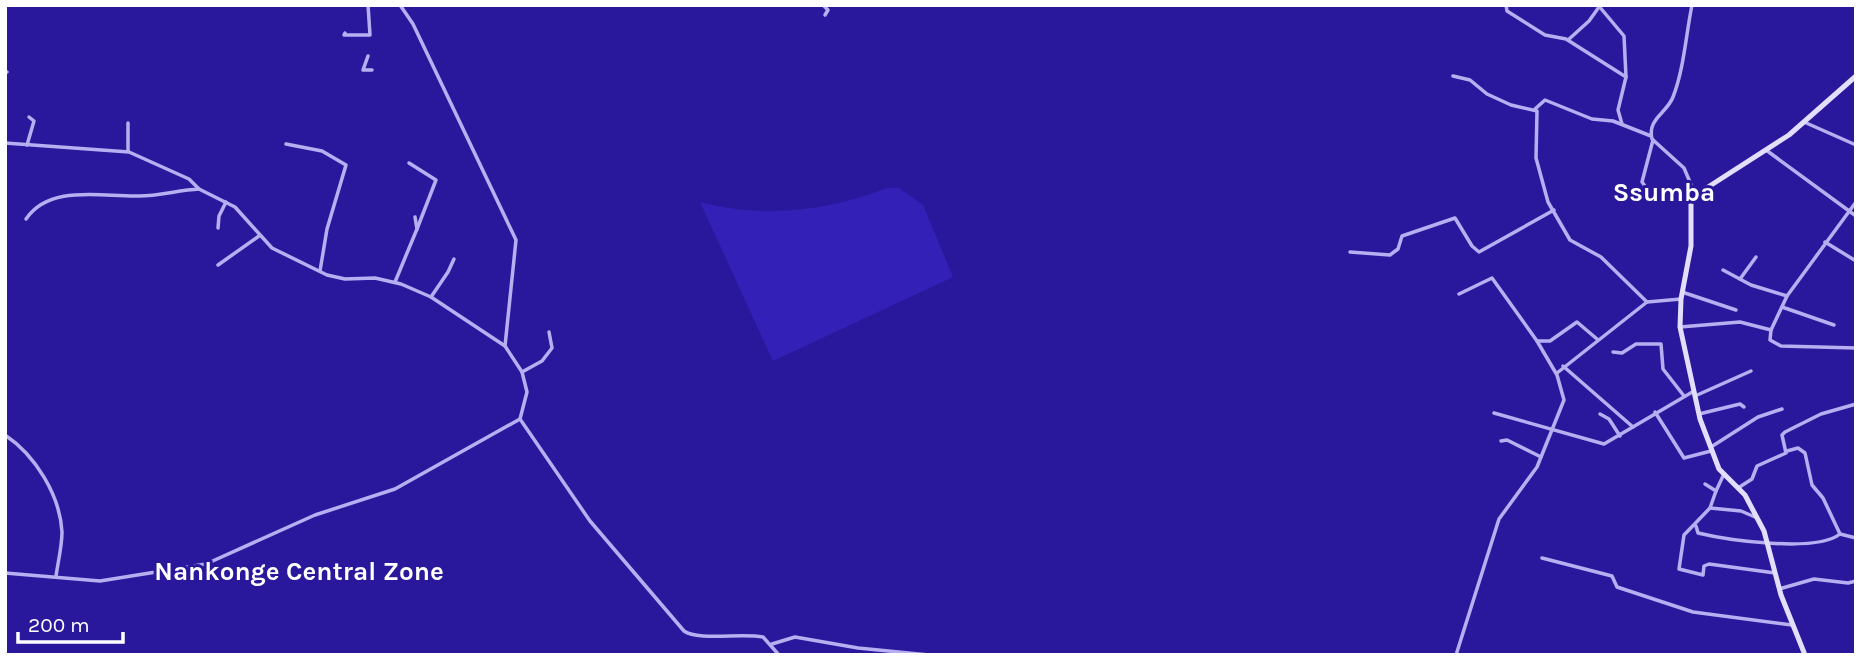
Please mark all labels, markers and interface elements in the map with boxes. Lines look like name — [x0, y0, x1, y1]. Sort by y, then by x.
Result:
district label: Ssumba — [1613, 177, 1715, 208]
district label: Nankonge Central Zone — [154, 556, 444, 587]
scale bar — [18, 600, 122, 644]
text: 200 m — [28, 613, 90, 637]

